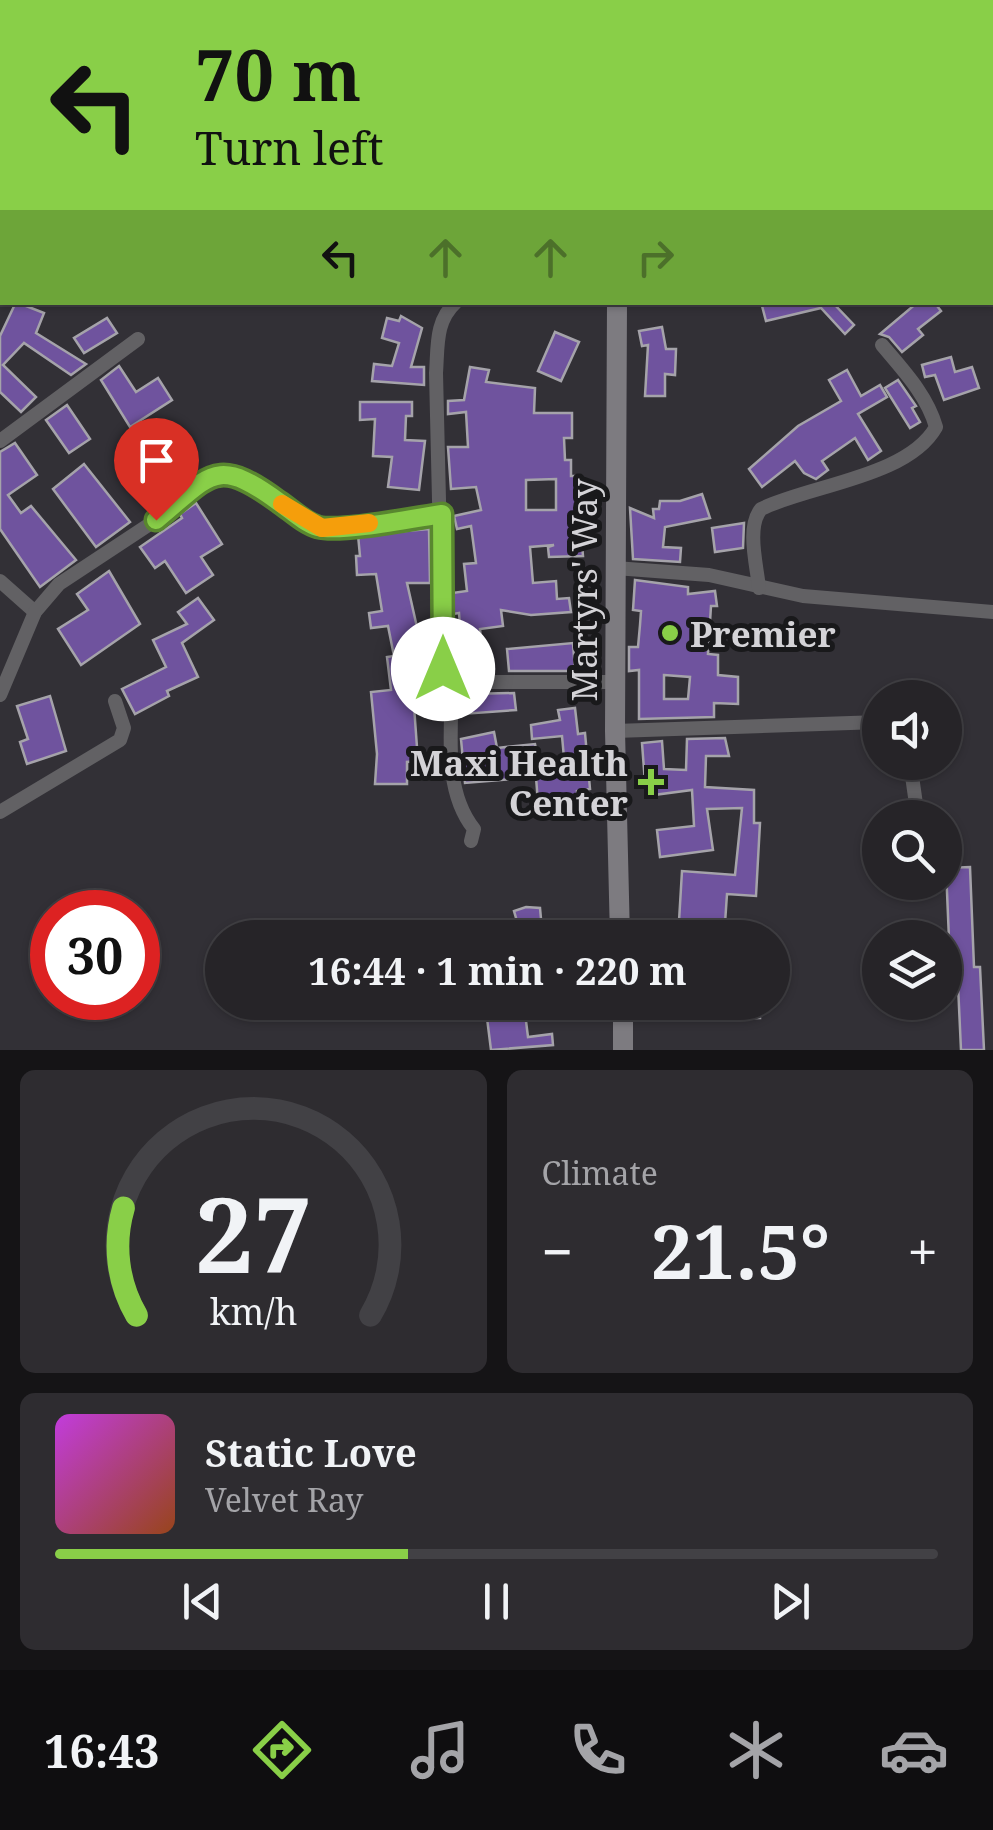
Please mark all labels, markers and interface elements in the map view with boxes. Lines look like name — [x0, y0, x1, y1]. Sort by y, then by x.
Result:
text: 70 m — [195, 26, 361, 122]
icon: left — [30, 40, 160, 170]
text: Turn left — [195, 117, 384, 178]
icon: left — [313, 230, 368, 285]
icon: ahead — [418, 230, 473, 285]
icon: ahead — [523, 230, 578, 285]
icon: right — [628, 230, 683, 285]
pin — [114, 418, 199, 521]
icon: arrive — [129, 433, 184, 488]
street label: Martyrs' Way — [560, 478, 607, 702]
place label: Premier — [690, 610, 836, 657]
position arrow — [391, 617, 495, 721]
marker: Premier — [659, 622, 681, 644]
map controls — [862, 680, 962, 1020]
button: sound — [862, 680, 962, 780]
place label: Maxi Health Center — [410, 739, 628, 826]
marker: Maxi Health Center — [638, 769, 664, 795]
button: search — [862, 800, 962, 900]
speed limit sign: 30 — [30, 890, 160, 1020]
button: layers — [862, 920, 962, 1020]
text: 16:44 · 1 min · 220 m — [308, 944, 687, 996]
text: Climate — [542, 1151, 658, 1194]
text: 27 — [194, 1162, 312, 1303]
text: 21.5° — [651, 1199, 830, 1301]
text: − — [542, 1213, 573, 1288]
text: + — [907, 1213, 938, 1288]
text: km/h — [209, 1287, 297, 1335]
text: Static Love — [205, 1426, 417, 1478]
text: Velvet Ray — [205, 1478, 363, 1521]
icon: previous — [175, 1574, 230, 1629]
icon: pause — [469, 1574, 524, 1629]
icon: next — [763, 1574, 818, 1629]
icon: directions — [247, 1715, 317, 1785]
icon: music — [405, 1715, 475, 1785]
icon: phone — [563, 1715, 633, 1785]
icon: climate — [721, 1715, 791, 1785]
icon: car — [879, 1715, 949, 1785]
text: 16:43 — [44, 1720, 159, 1781]

